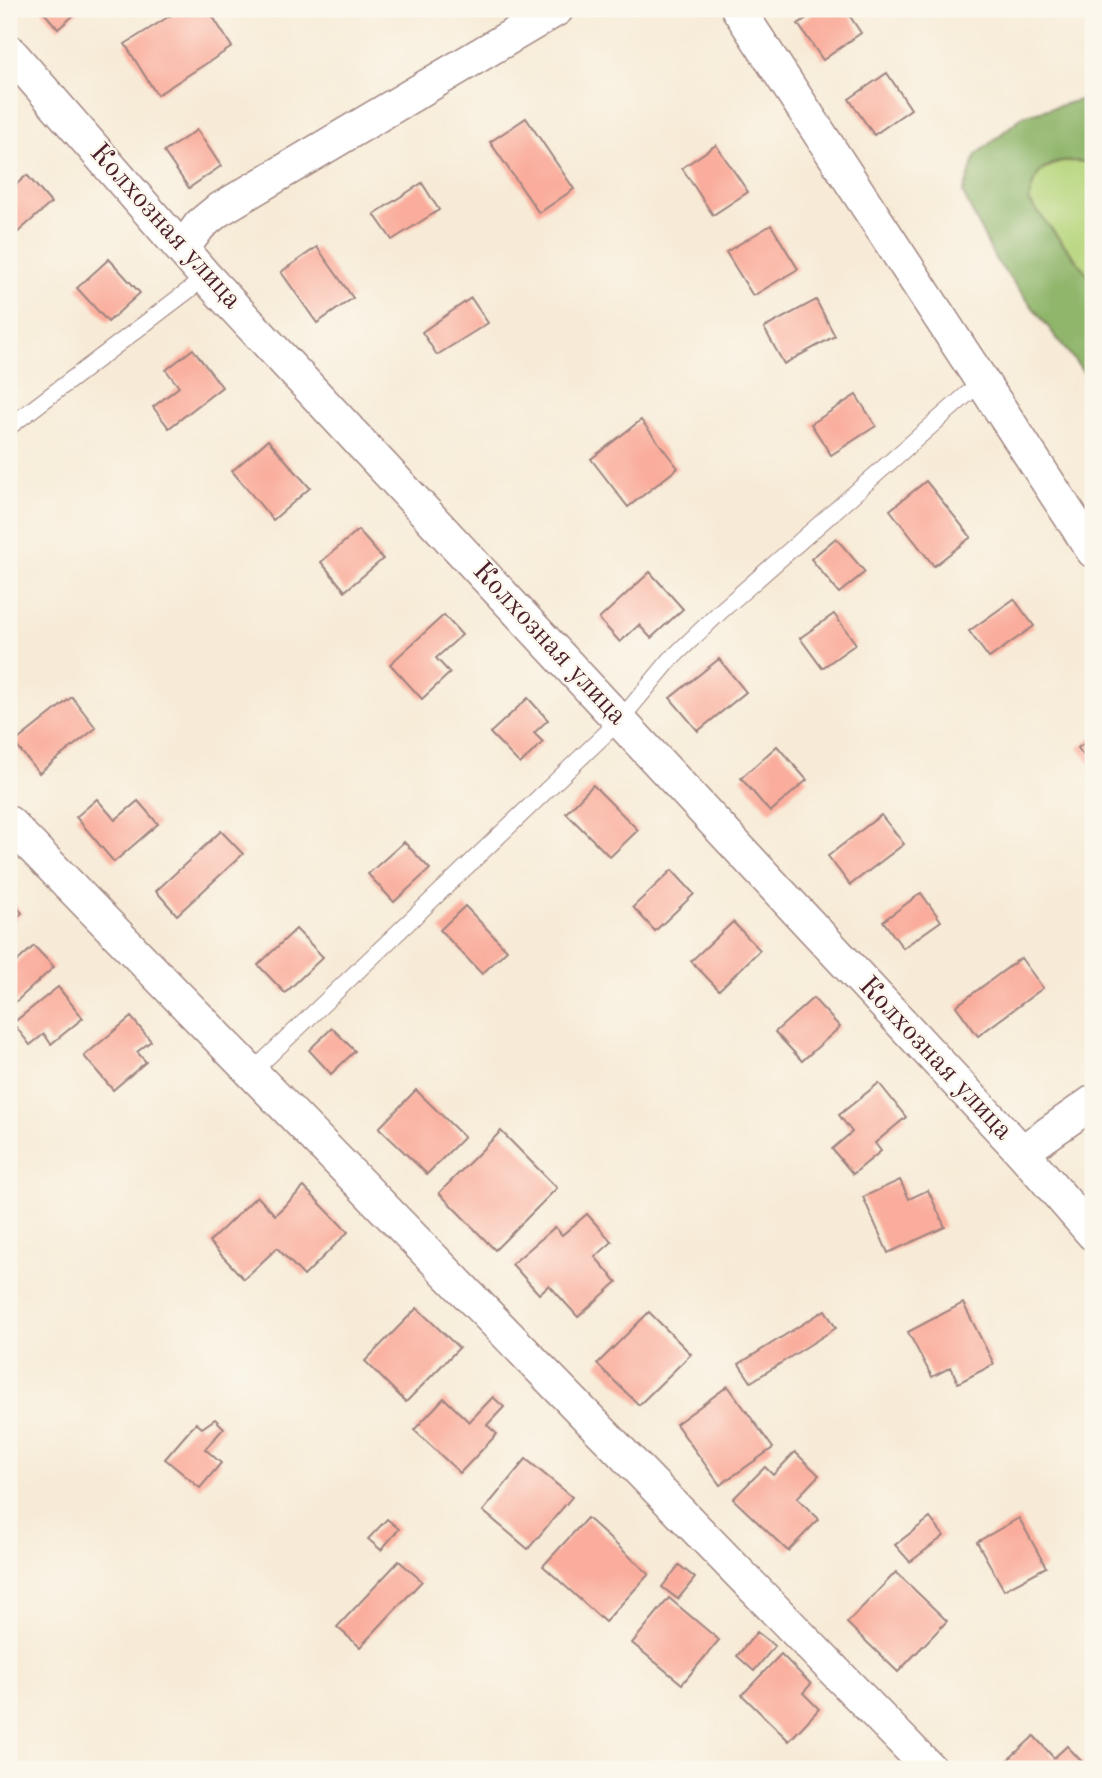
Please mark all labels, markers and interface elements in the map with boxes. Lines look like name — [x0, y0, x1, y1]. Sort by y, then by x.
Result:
street label: Колхозная улица — [84, 139, 246, 315]
street label: Колхозная улица — [467, 557, 631, 731]
street label: Колхозная улица — [853, 972, 1017, 1146]

